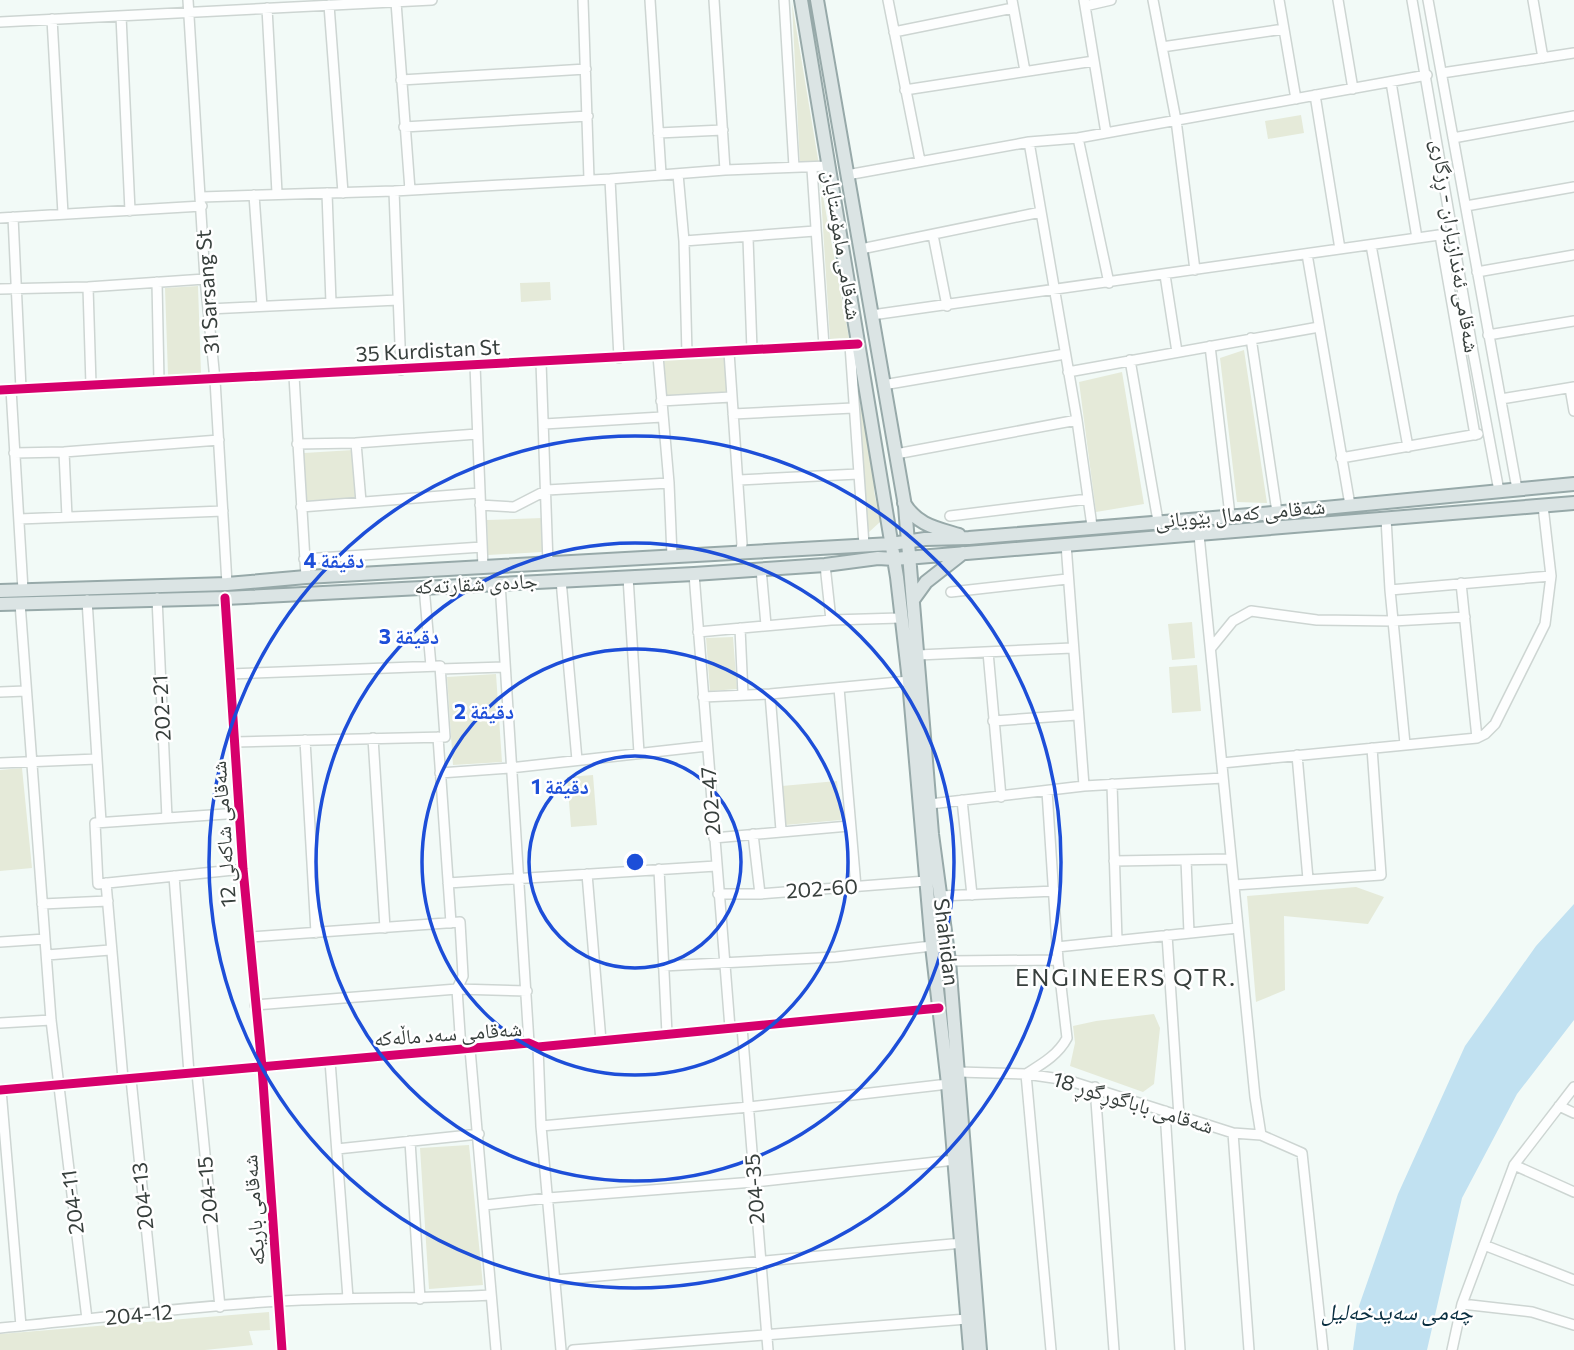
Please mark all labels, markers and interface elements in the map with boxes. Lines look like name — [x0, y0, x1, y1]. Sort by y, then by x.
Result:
street label: شەقامی ئەندازیاران - ڕزگاری — [1422, 137, 1486, 355]
street label: شەقامی مامۆستایان — [817, 168, 868, 322]
street label: 31 Sarsang St — [190, 229, 223, 355]
street label: 35 Kurdistan St — [355, 333, 501, 366]
street label: شەقامی کەمال بێویانی — [1154, 493, 1326, 534]
text: 4 دقيقة — [303, 547, 365, 573]
street label: جادەی شقارتەکە — [414, 567, 538, 599]
text: 3 دقيقة — [379, 623, 439, 649]
street label: 202-21 — [146, 674, 175, 742]
text: 2 دقيقة — [454, 698, 514, 724]
street label: شەقامی شاکەلی 12 — [205, 760, 242, 908]
street label: 202-47 — [695, 766, 724, 836]
text: 1 دقيقة — [531, 773, 589, 799]
centre of rings — [623, 850, 647, 874]
street label: 202-60 — [785, 873, 859, 902]
street label: Shahidan — [930, 897, 965, 987]
district label: ENGINEERS QTR. — [1015, 962, 1237, 991]
street label: شەقامی سەد ماڵەکە — [373, 1015, 523, 1052]
street label: شەقامی باباگوڕگوڕ 18 — [1048, 1065, 1217, 1143]
street label: 204-35 — [739, 1153, 768, 1225]
street label: شەقامی باریکە — [236, 1154, 271, 1266]
street label: 204-15 — [191, 1155, 222, 1225]
street label: 204-13 — [126, 1161, 157, 1231]
street label: 204-11 — [55, 1169, 88, 1236]
water label: چەمی سەیدخەلیل — [1321, 1297, 1473, 1327]
street label: 204-12 — [104, 1298, 174, 1329]

